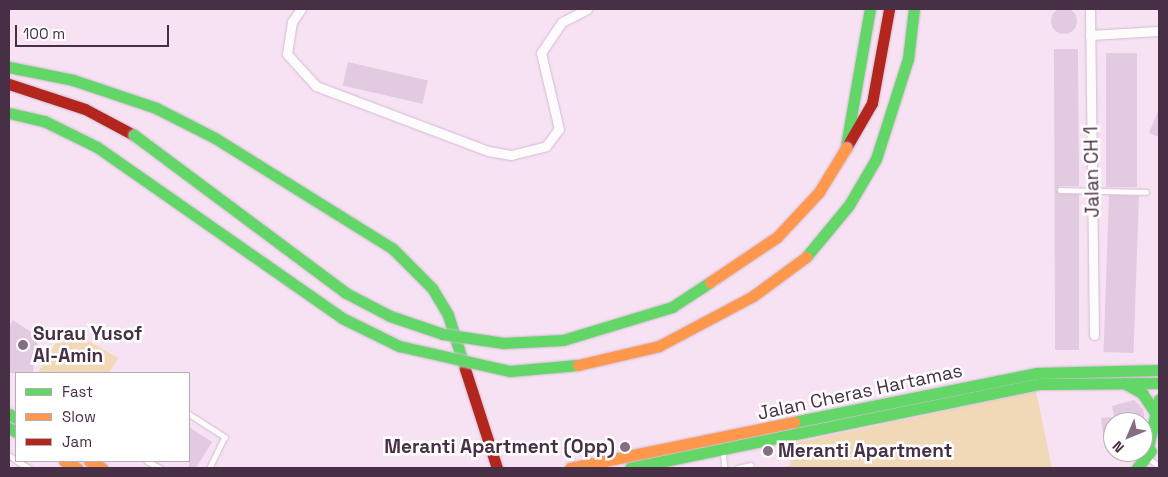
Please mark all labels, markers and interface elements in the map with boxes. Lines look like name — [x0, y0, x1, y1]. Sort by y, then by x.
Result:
scale bar — [18, 15, 171, 47]
text: 100 m — [23, 24, 65, 43]
street label: Jalan CH 1 — [1080, 126, 1104, 218]
place label: Surau Yusof Al-Amin — [33, 323, 142, 367]
marker: Surau Yusof Al-Amin — [17, 339, 29, 351]
street label: Jalan Cheras Hartamas — [755, 359, 965, 425]
legend — [15, 372, 190, 462]
text: Fast — [62, 382, 93, 401]
text: Slow — [62, 407, 96, 426]
north arrow — [1103, 412, 1153, 462]
text: Jam — [62, 432, 92, 451]
place label: Meranti Apartment (Opp) — [384, 436, 615, 458]
text: N — [1108, 437, 1128, 457]
place label: Meranti Apartment — [778, 440, 953, 462]
marker: Meranti Apartment (Opp) — [619, 441, 631, 453]
marker: Meranti Apartment — [762, 445, 774, 457]

